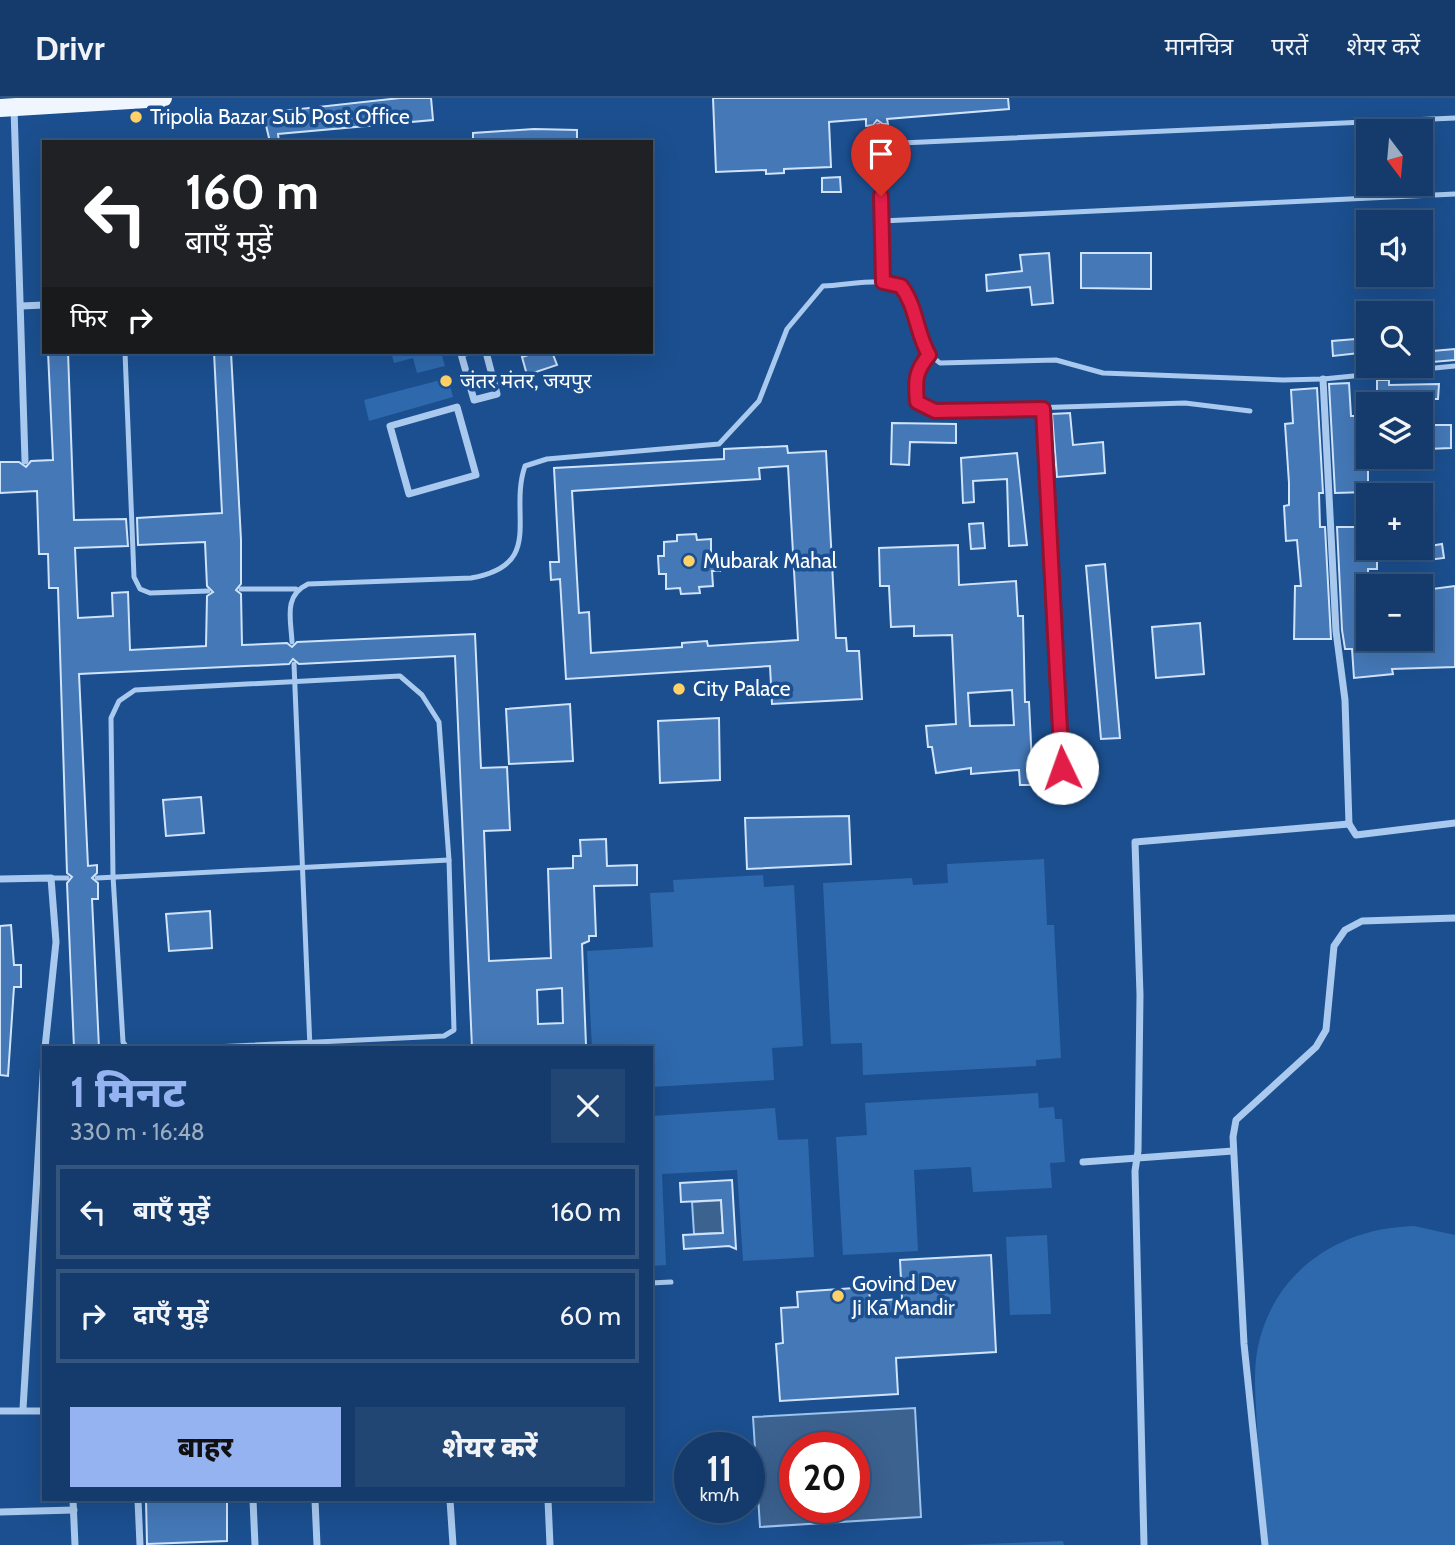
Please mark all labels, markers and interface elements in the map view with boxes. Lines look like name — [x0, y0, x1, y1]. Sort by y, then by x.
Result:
text: Drivr — [35, 28, 105, 68]
text: मानचित्र — [1165, 32, 1233, 61]
text: परतें — [1271, 32, 1308, 61]
text: शेयर करें — [1346, 32, 1420, 61]
place label: Tripolia Bazar Sub Post Office — [150, 104, 410, 129]
marker: Tripolia Bazar Sub Post Office — [128, 109, 144, 125]
north arrow — [1356, 119, 1433, 196]
map controls — [1356, 119, 1433, 651]
pin — [851, 124, 911, 196]
icon: arrive — [862, 135, 900, 173]
text: 160 m — [185, 162, 319, 221]
icon: left — [70, 168, 161, 259]
button: sound — [1356, 210, 1433, 287]
text: बाएँ मुड़ें — [185, 222, 273, 261]
icon: right — [121, 301, 159, 339]
button: search — [1356, 301, 1433, 378]
text: फिर — [70, 302, 107, 334]
place label: जंतर मंतर, जयपुर — [460, 368, 592, 394]
marker: जंतर मंतर, जयपुर — [438, 373, 454, 389]
button: layers — [1356, 392, 1433, 469]
button: + — [1356, 483, 1433, 560]
place label: Mubarak Mahal — [703, 548, 837, 573]
marker: Mubarak Mahal — [681, 553, 697, 569]
button: − — [1356, 574, 1433, 651]
place label: City Palace — [693, 676, 791, 701]
marker: City Palace — [671, 681, 687, 697]
position arrow — [1025, 731, 1099, 805]
text: 1 मिनट — [70, 1066, 185, 1118]
button: close — [551, 1069, 625, 1143]
text: 330 m · 16:48 — [70, 1118, 205, 1146]
icon: left — [74, 1193, 112, 1231]
text: बाएँ मुड़ें — [133, 1194, 210, 1226]
text: 160 m — [551, 1196, 621, 1228]
place label: Govind Dev Ji Ka Mandir — [851, 1271, 957, 1320]
marker: Govind Dev Ji Ka Mandir — [830, 1288, 846, 1304]
icon: right — [74, 1297, 112, 1335]
text: दाएँ मुड़ें — [133, 1298, 209, 1330]
text: 60 m — [559, 1300, 621, 1332]
button: बाहर — [70, 1407, 341, 1487]
button: शेयर करें — [355, 1407, 625, 1487]
speed limit sign: 20 — [779, 1432, 870, 1523]
text: 11 — [707, 1447, 732, 1490]
text: km/h — [700, 1484, 739, 1506]

